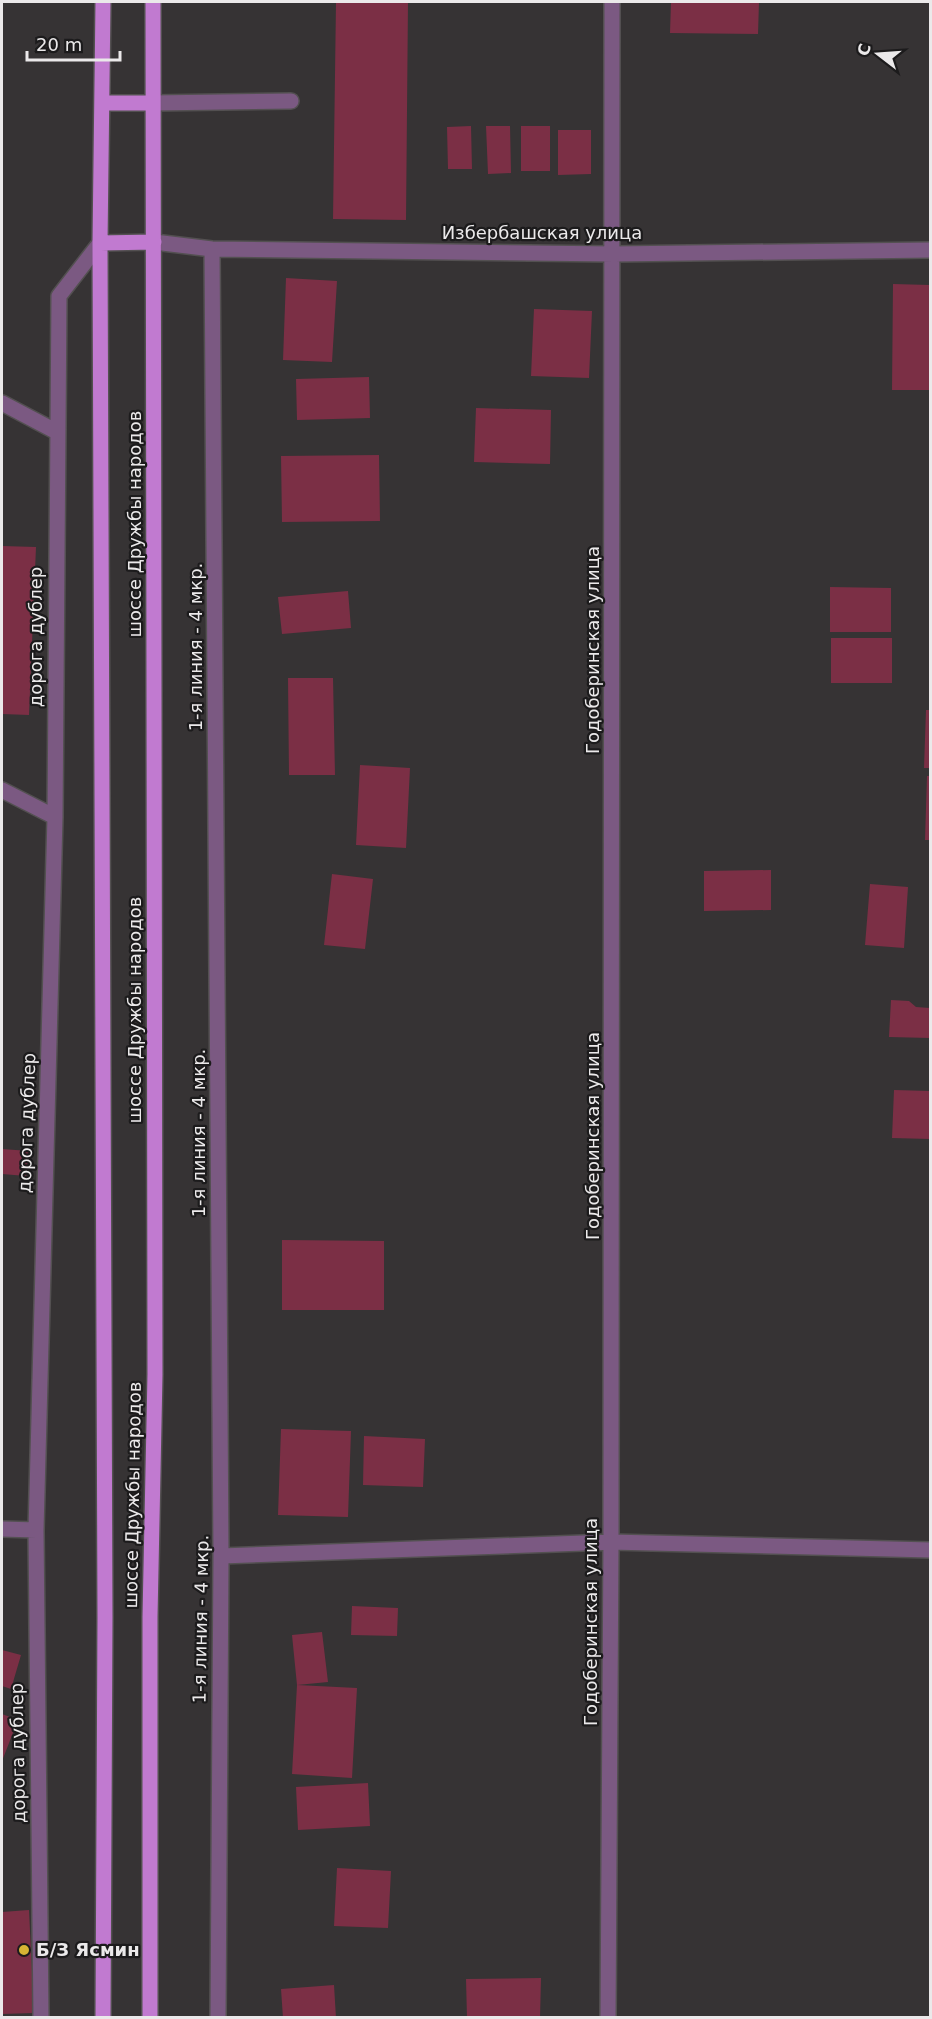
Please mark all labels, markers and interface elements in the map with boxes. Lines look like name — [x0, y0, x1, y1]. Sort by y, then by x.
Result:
scale bar — [27, 24, 120, 62]
north arrow — [848, 24, 908, 84]
text: 20 m — [36, 34, 82, 55]
text: С — [853, 41, 875, 58]
street label: Избербашская улица — [442, 222, 642, 243]
street label: шоссе Дружбы народов — [124, 411, 145, 637]
street label: Годоберинская улица — [582, 546, 603, 754]
street label: 1-я линия - 4 мкр. — [185, 563, 206, 731]
street label: дорога дублер — [25, 567, 46, 707]
street label: шоссе Дружбы народов — [124, 897, 145, 1123]
street label: Годоберинская улица — [582, 1032, 603, 1240]
street label: 1-я линия - 4 мкр. — [188, 1049, 209, 1217]
street label: дорога дублер — [14, 1053, 39, 1193]
street label: шоссе Дружбы народов — [120, 1381, 145, 1609]
street label: Годоберинская улица — [580, 1518, 601, 1726]
street label: 1-я линия - 4 мкр. — [189, 1534, 212, 1704]
street label: дорога дублер — [6, 1683, 29, 1823]
place label: Б/З Ясмин — [36, 1939, 140, 1960]
marker: Б/З Ясмин — [17, 1943, 31, 1957]

